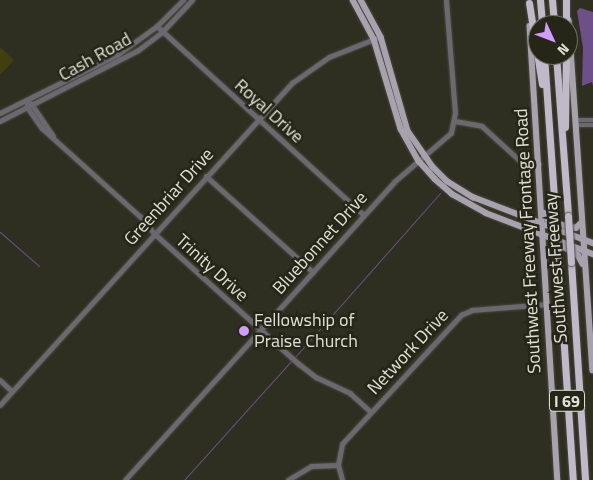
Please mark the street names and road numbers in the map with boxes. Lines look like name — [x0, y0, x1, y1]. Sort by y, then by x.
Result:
street label: Cash Road — [55, 28, 135, 86]
street label: Royal Drive — [230, 74, 308, 148]
street label: Southwest Freeway Frontage Road — [510, 108, 546, 374]
street label: Greenbriar Drive — [120, 144, 218, 250]
street label: Bluebonnet Drive — [268, 187, 372, 299]
street label: Southwest Freeway — [540, 192, 572, 344]
street label: Trinity Drive — [171, 230, 253, 306]
street label: Network Drive — [363, 305, 453, 399]
road number: I 69 — [548, 388, 586, 414]

